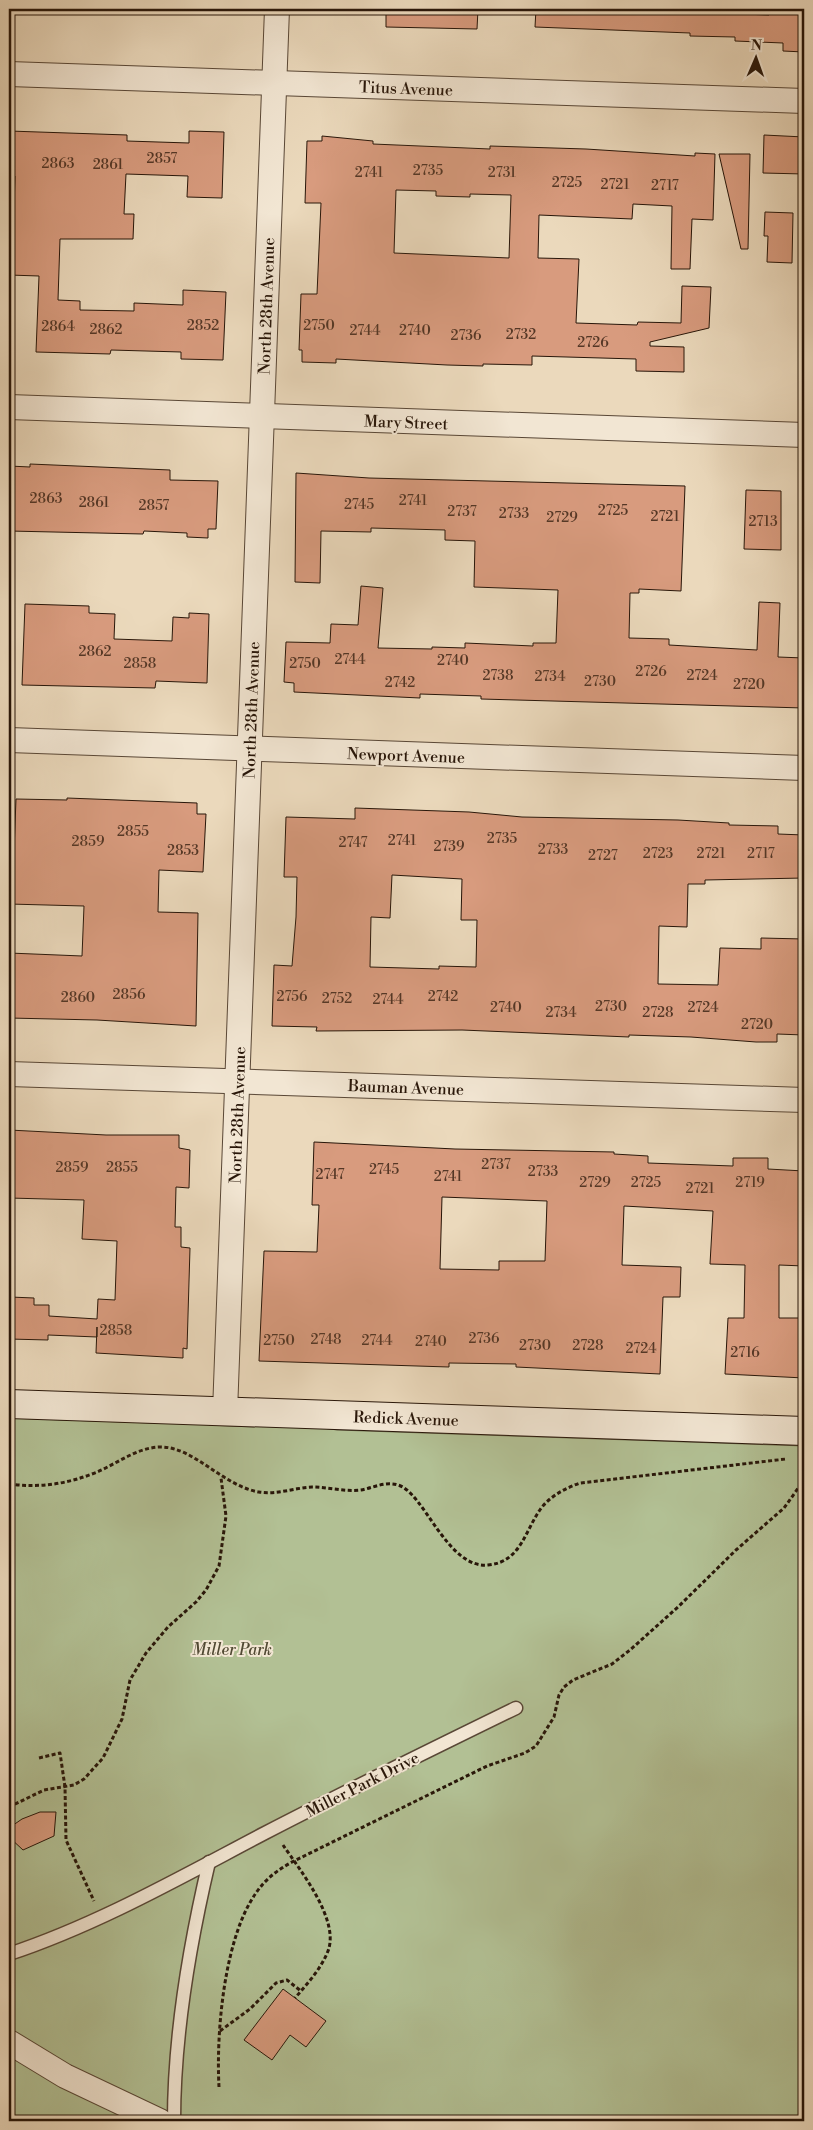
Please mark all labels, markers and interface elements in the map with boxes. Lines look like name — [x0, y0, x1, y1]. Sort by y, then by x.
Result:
north arrow — [730, 32, 780, 82]
text: N — [751, 37, 762, 55]
street label: Titus Avenue — [359, 77, 453, 101]
house number: 2857 — [147, 150, 177, 168]
house number: 2863 — [42, 155, 75, 173]
house number: 2861 — [93, 156, 123, 174]
house number: 2735 — [413, 162, 443, 180]
house number: 2741 — [355, 164, 383, 182]
house number: 2731 — [488, 164, 516, 182]
house number: 2725 — [552, 174, 583, 192]
house number: 2721 — [601, 176, 630, 194]
house number: 2717 — [651, 177, 679, 195]
street label: North 28th Avenue — [255, 237, 279, 375]
house number: 2852 — [187, 317, 219, 335]
house number: 2750 — [303, 317, 335, 335]
house number: 2864 — [41, 318, 75, 336]
house number: 2862 — [89, 321, 123, 339]
house number: 2744 — [349, 322, 381, 340]
house number: 2740 — [399, 322, 431, 340]
house number: 2732 — [506, 326, 536, 344]
house number: 2736 — [450, 327, 482, 345]
house number: 2726 — [577, 334, 609, 352]
street label: Mary Street — [364, 412, 449, 434]
house number: 2863 — [30, 490, 63, 508]
house number: 2741 — [399, 492, 427, 510]
house number: 2861 — [79, 494, 109, 512]
house number: 2745 — [344, 496, 374, 514]
house number: 2857 — [139, 497, 169, 515]
house number: 2725 — [598, 502, 629, 520]
house number: 2737 — [447, 503, 477, 521]
house number: 2733 — [499, 505, 529, 523]
house number: 2721 — [651, 508, 680, 526]
house number: 2729 — [546, 509, 578, 527]
house number: 2713 — [748, 513, 778, 531]
street label: North 28th Avenue — [240, 641, 264, 779]
house number: 2862 — [78, 643, 112, 661]
house number: 2744 — [334, 651, 366, 669]
house number: 2740 — [437, 652, 469, 670]
house number: 2858 — [124, 655, 156, 673]
house number: 2750 — [289, 655, 321, 673]
house number: 2726 — [635, 663, 667, 681]
house number: 2738 — [482, 667, 514, 685]
house number: 2724 — [686, 667, 718, 685]
house number: 2734 — [534, 668, 566, 686]
house number: 2730 — [584, 673, 616, 691]
house number: 2742 — [385, 674, 415, 692]
house number: 2720 — [733, 676, 765, 694]
street label: Newport Avenue — [347, 744, 465, 768]
house number: 2855 — [117, 823, 149, 841]
house number: 2735 — [487, 830, 517, 848]
house number: 2741 — [388, 832, 416, 850]
house number: 2859 — [72, 833, 104, 851]
house number: 2747 — [338, 834, 368, 852]
house number: 2739 — [433, 838, 465, 856]
house number: 2733 — [538, 841, 568, 859]
house number: 2853 — [167, 842, 199, 860]
house number: 2723 — [643, 845, 674, 863]
house number: 2721 — [697, 845, 726, 863]
house number: 2717 — [747, 845, 775, 863]
house number: 2727 — [588, 847, 618, 865]
house number: 2856 — [113, 986, 146, 1004]
house number: 2756 — [277, 988, 308, 1006]
house number: 2742 — [428, 988, 458, 1006]
house number: 2860 — [61, 989, 95, 1007]
house number: 2752 — [322, 990, 352, 1008]
house number: 2744 — [372, 991, 404, 1009]
house number: 2730 — [595, 998, 627, 1016]
house number: 2740 — [490, 999, 522, 1017]
house number: 2724 — [687, 999, 719, 1017]
house number: 2734 — [545, 1004, 577, 1022]
house number: 2728 — [642, 1004, 674, 1022]
house number: 2720 — [741, 1016, 773, 1034]
street label: North 28th Avenue — [226, 1046, 250, 1184]
street label: Bauman Avenue — [347, 1076, 464, 1100]
house number: 2737 — [481, 1156, 511, 1174]
house number: 2859 — [56, 1159, 88, 1177]
house number: 2855 — [106, 1159, 138, 1177]
house number: 2745 — [369, 1161, 399, 1179]
house number: 2733 — [528, 1163, 558, 1181]
house number: 2747 — [315, 1166, 345, 1184]
house number: 2741 — [434, 1168, 462, 1186]
house number: 2729 — [579, 1174, 611, 1192]
house number: 2725 — [631, 1174, 662, 1192]
house number: 2719 — [735, 1174, 765, 1192]
house number: 2721 — [686, 1180, 715, 1198]
house number: 2858 — [100, 1322, 132, 1340]
house number: 2736 — [468, 1330, 500, 1348]
house number: 2748 — [310, 1331, 342, 1349]
house number: 2750 — [263, 1332, 295, 1350]
house number: 2744 — [361, 1332, 393, 1350]
house number: 2740 — [415, 1333, 447, 1351]
house number: 2730 — [519, 1337, 551, 1355]
house number: 2728 — [572, 1337, 604, 1355]
house number: 2724 — [625, 1340, 657, 1358]
house number: 2716 — [730, 1344, 760, 1362]
street label: Redick Avenue — [353, 1407, 459, 1431]
park label: Miller Park — [192, 1640, 272, 1660]
street label: Miller Park Drive — [302, 1748, 422, 1822]

